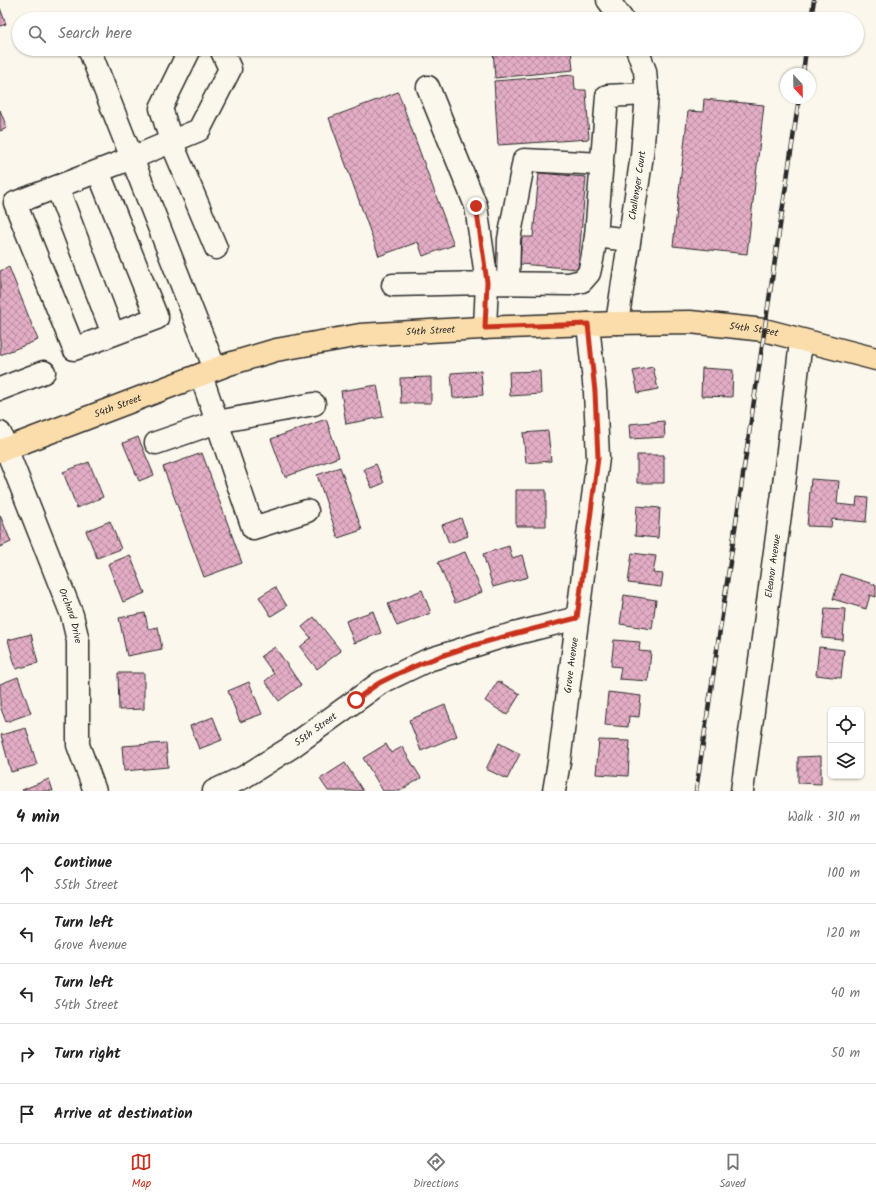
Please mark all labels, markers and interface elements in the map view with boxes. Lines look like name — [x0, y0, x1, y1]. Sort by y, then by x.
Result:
search box — [12, 12, 864, 56]
text: Search here — [58, 22, 132, 46]
icon: search — [26, 23, 48, 45]
north arrow — [780, 68, 816, 104]
street label: Challenger Court — [624, 150, 650, 221]
route end — [467, 197, 485, 215]
street label: 54th Street — [729, 318, 780, 341]
street label: 54th Street — [405, 321, 456, 340]
street label: 54th Street — [92, 390, 144, 423]
street label: Eleanor Avenue — [761, 533, 785, 599]
street label: Orchard Drive — [54, 586, 86, 645]
street label: Grove Avenue — [560, 636, 583, 694]
route start — [347, 691, 365, 709]
map controls — [828, 707, 864, 779]
button: locate — [828, 707, 864, 743]
street label: 55th Street — [291, 709, 340, 750]
button: layers — [828, 743, 864, 779]
text: 4 min — [16, 804, 60, 831]
text: Walk · 310 m — [787, 807, 860, 828]
text: Continue — [54, 851, 112, 875]
icon: ahead — [16, 863, 38, 885]
text: 100 m — [827, 863, 860, 884]
text: 55th Street — [54, 875, 118, 896]
text: Turn left — [54, 911, 114, 935]
icon: left — [16, 923, 38, 945]
text: 120 m — [826, 923, 860, 944]
text: Grove Avenue — [54, 935, 127, 956]
text: Turn left — [54, 971, 114, 995]
icon: left — [16, 983, 38, 1005]
text: 40 m — [831, 983, 860, 1004]
text: 54th Street — [54, 995, 118, 1016]
text: Turn right — [54, 1042, 121, 1066]
icon: right — [16, 1043, 38, 1065]
text: 50 m — [831, 1043, 860, 1064]
text: Arrive at destination — [54, 1102, 193, 1126]
icon: arrive — [16, 1103, 38, 1125]
tab: Map — [130, 1151, 152, 1193]
tab: Directions — [413, 1151, 459, 1193]
tab: Saved — [720, 1151, 746, 1193]

